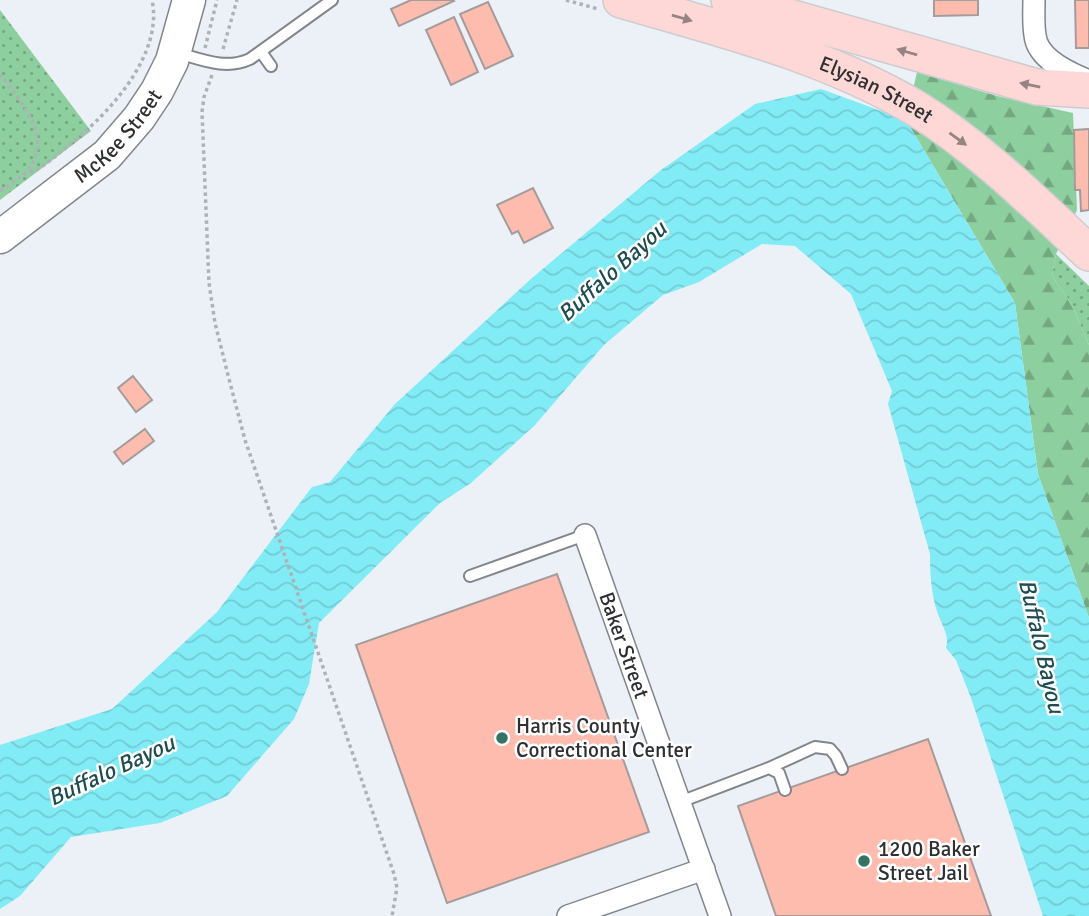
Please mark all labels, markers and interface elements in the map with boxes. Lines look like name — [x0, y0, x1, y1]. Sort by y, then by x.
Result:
one-way arrow — [672, 13, 693, 23]
one-way arrow — [896, 46, 917, 56]
street label: Elysian Street — [816, 50, 938, 129]
one-way arrow — [1019, 79, 1041, 90]
street label: McKee Street — [69, 84, 168, 189]
one-way arrow — [949, 132, 967, 146]
water label: Buffalo Bayou — [552, 214, 674, 328]
water label: Buffalo Bayou — [1012, 576, 1071, 717]
street label: Baker Street — [593, 589, 655, 702]
place label: Harris County Correctional Center — [516, 713, 692, 763]
water label: Buffalo Bayou — [43, 728, 181, 812]
marker: Harris County Correctional Center — [494, 730, 510, 746]
place label: 1200 Baker Street Jail — [878, 836, 980, 886]
marker: 1200 Baker Street Jail — [856, 853, 872, 869]

